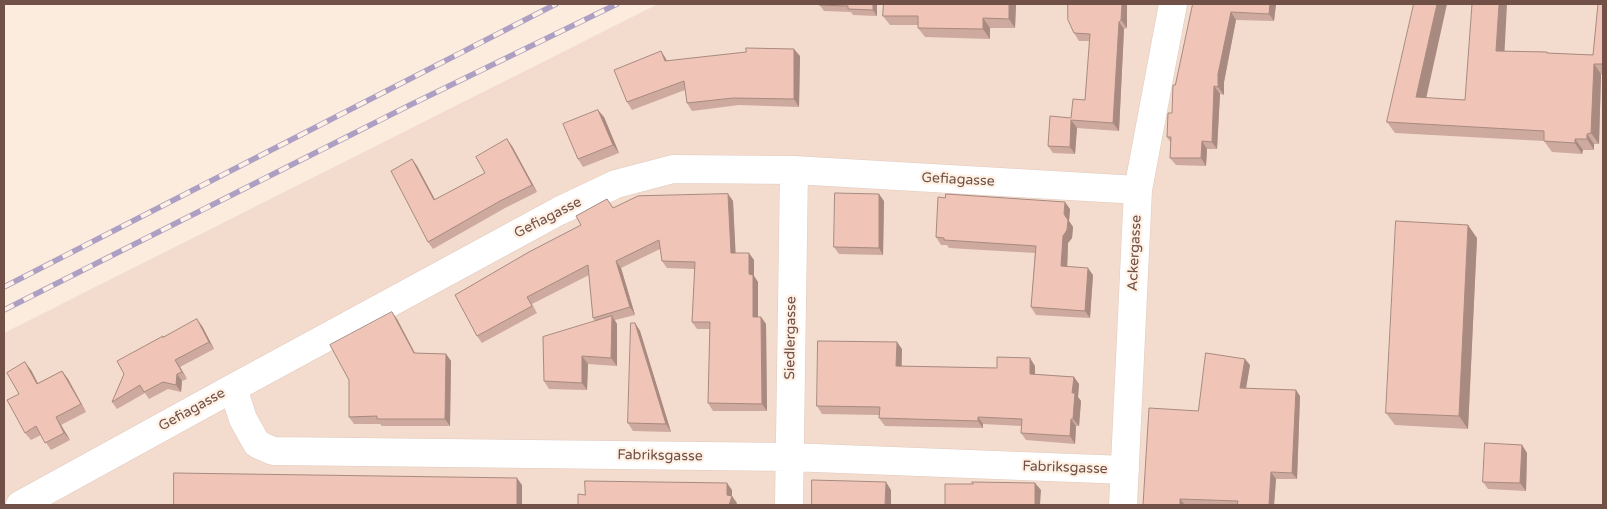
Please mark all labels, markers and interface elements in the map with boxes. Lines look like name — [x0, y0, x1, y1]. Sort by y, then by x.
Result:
street label: Gefiagasse — [921, 170, 995, 190]
street label: Gefiagasse — [511, 194, 585, 242]
street label: Ackergasse — [1125, 214, 1145, 292]
street label: Siedlergasse — [782, 296, 800, 380]
street label: Gefiagasse — [156, 385, 228, 435]
street label: Fabriksgasse — [617, 447, 703, 465]
street label: Fabriksgasse — [1022, 458, 1108, 478]

